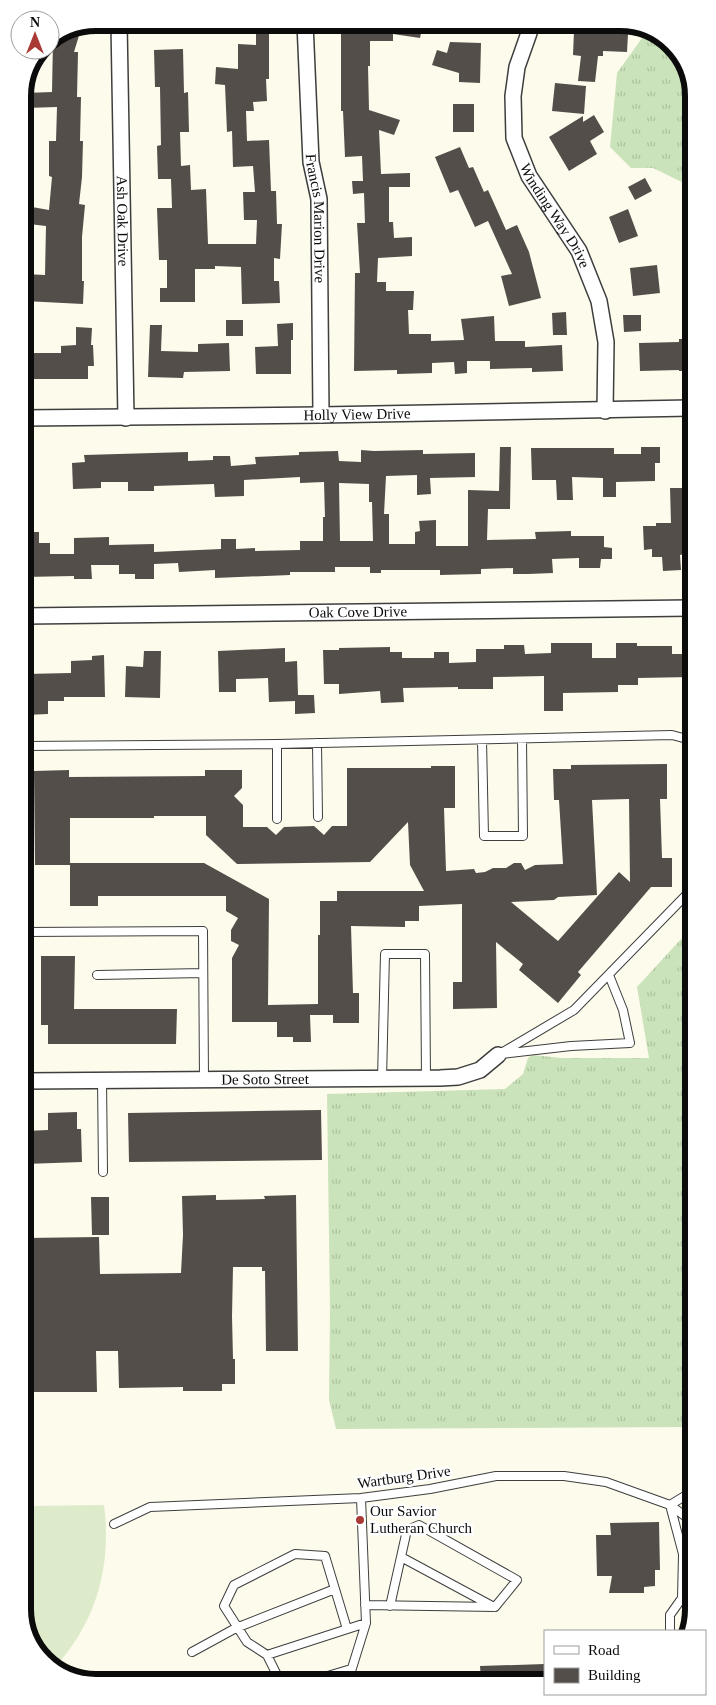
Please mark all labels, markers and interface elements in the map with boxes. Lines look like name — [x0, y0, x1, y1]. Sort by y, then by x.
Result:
north arrow — [10, 10, 60, 60]
text: N — [30, 15, 40, 30]
street label: Francis Marion Drive — [303, 153, 328, 283]
street label: Winding Way Drive — [517, 161, 593, 270]
street label: Ash Oak Drive — [114, 175, 131, 267]
street label: Holly View Drive — [303, 405, 411, 423]
street label: Oak Cove Drive — [309, 603, 408, 621]
street label: De Soto Street — [221, 1071, 310, 1088]
street label: Wartburg Drive — [356, 1462, 452, 1491]
place label: Our Savior Lutheran Church — [370, 1503, 473, 1536]
marker: Our Savior Lutheran Church — [354, 1514, 366, 1526]
legend — [544, 1630, 706, 1695]
text: Road — [588, 1642, 620, 1658]
text: Building — [588, 1667, 641, 1683]

